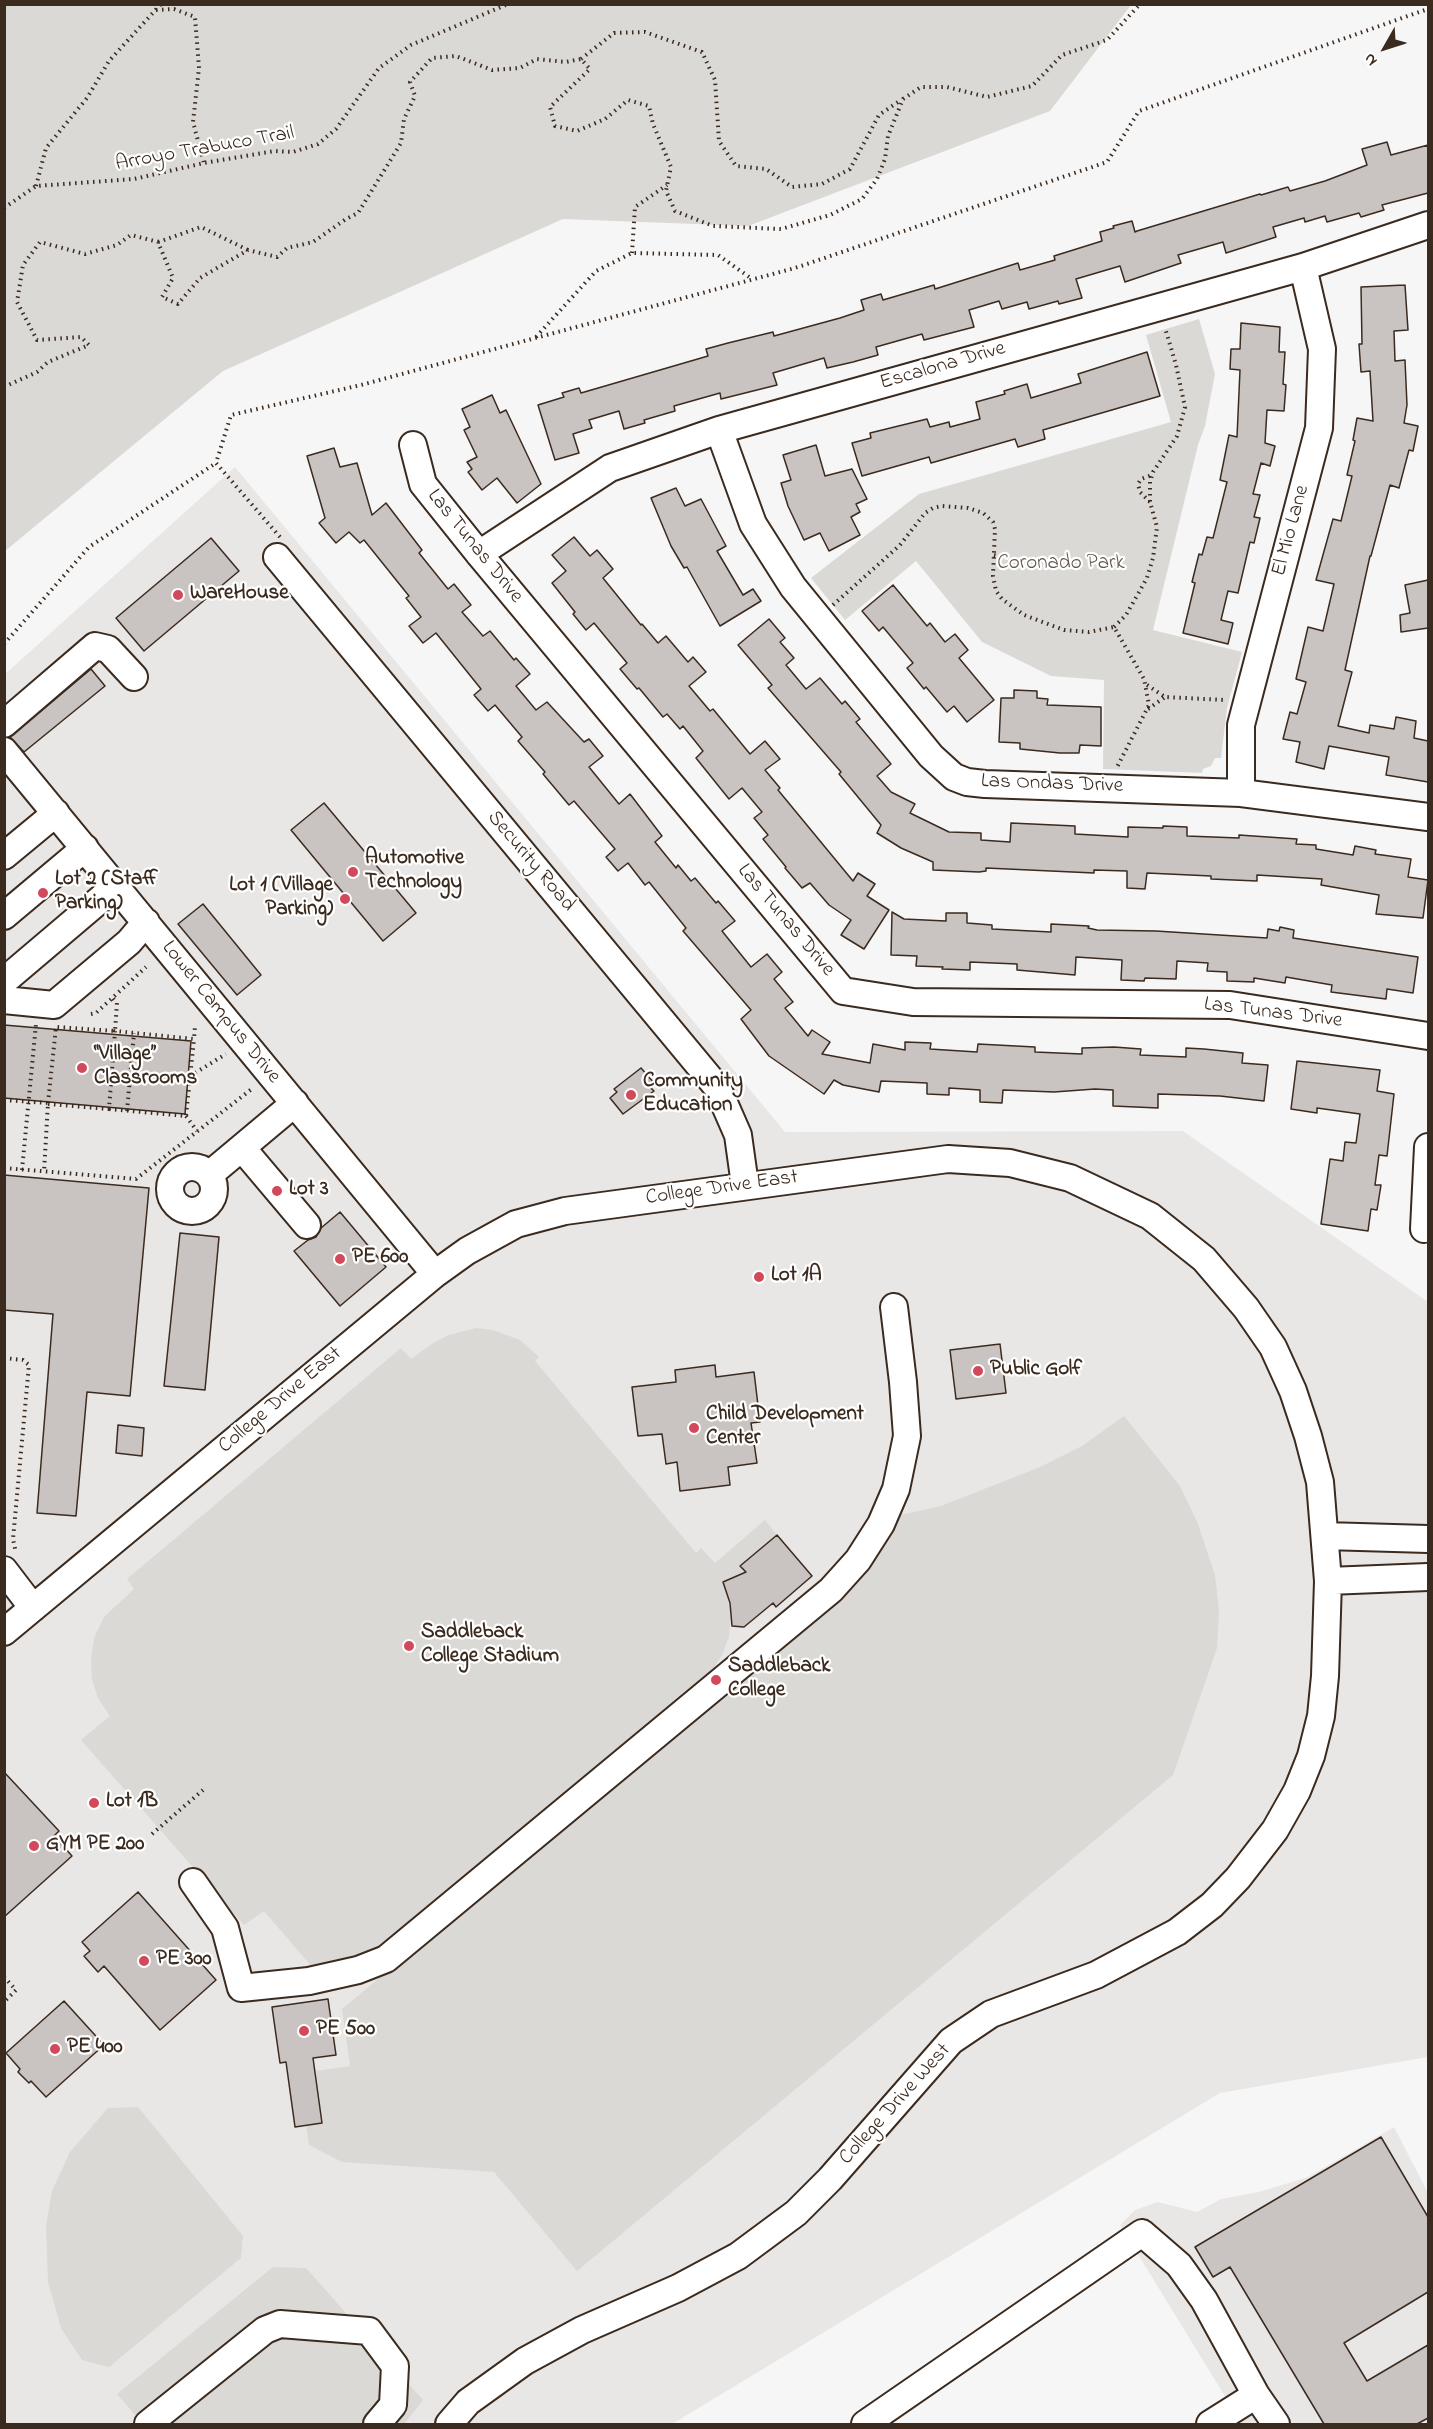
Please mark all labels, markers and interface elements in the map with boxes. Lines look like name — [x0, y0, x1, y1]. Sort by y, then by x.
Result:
north arrow — [1355, 18, 1415, 78]
text: N — [1358, 48, 1384, 71]
street label: Arroyo Trabuco Trail — [114, 122, 296, 178]
street label: Escalona Drive — [877, 337, 1009, 397]
street label: El Mio Lane — [1268, 483, 1316, 579]
street label: Las Tunas Drive — [420, 485, 528, 609]
park label: Coronado Park — [997, 552, 1125, 578]
place label: WareHouse — [190, 582, 289, 608]
marker: WareHouse — [171, 588, 185, 602]
street label: Las Ondas Drive — [981, 770, 1123, 800]
street label: Security Road — [480, 806, 580, 918]
place label: Automotive Technology — [365, 847, 464, 897]
street label: Las Tunas Drive — [731, 860, 839, 982]
marker: Automotive Technology — [346, 865, 360, 879]
place label: Lot 2 (Staff Parking) — [55, 868, 158, 918]
place label: Lot 1 (Village Parking) — [229, 874, 333, 924]
marker: Lot 2 (Staff Parking) — [36, 886, 50, 900]
marker: Lot 1 (Village Parking) — [338, 892, 352, 906]
street label: Lower Campus Drive — [155, 937, 285, 1089]
street label: Las Tunas Drive — [1202, 993, 1344, 1035]
place label: “Village” Classrooms — [94, 1043, 197, 1093]
marker: “Village” Classrooms — [75, 1061, 89, 1075]
place label: Community Education — [643, 1070, 743, 1120]
marker: Community Education — [624, 1088, 638, 1102]
street label: College Drive East — [644, 1166, 800, 1212]
place label: Lot 3 — [289, 1178, 329, 1204]
marker: Lot 3 — [270, 1184, 284, 1198]
place label: PE 600 — [352, 1246, 408, 1272]
marker: PE 600 — [333, 1252, 347, 1266]
place label: Lot 1A — [771, 1264, 822, 1290]
marker: Lot 1A — [752, 1270, 766, 1284]
street label: College Drive East — [214, 1342, 348, 1460]
place label: Public Golf — [990, 1358, 1082, 1384]
marker: Public Golf — [971, 1364, 985, 1378]
place label: Child Development Center — [706, 1403, 864, 1453]
marker: Child Development Center — [687, 1421, 701, 1435]
place label: Saddleback College Stadium — [421, 1621, 559, 1671]
marker: Saddleback College Stadium — [402, 1639, 416, 1653]
place label: Saddleback College — [728, 1655, 830, 1705]
marker: Saddleback College — [709, 1673, 723, 1687]
place label: Lot 1B — [106, 1790, 158, 1816]
marker: Lot 1B — [87, 1796, 101, 1810]
place label: GYM PE 200 — [46, 1833, 144, 1859]
marker: GYM PE 200 — [27, 1839, 41, 1853]
place label: PE 300 — [156, 1948, 212, 1974]
marker: PE 300 — [137, 1954, 151, 1968]
place label: PE 500 — [316, 2018, 375, 2044]
marker: PE 500 — [297, 2024, 311, 2038]
place label: PE 400 — [67, 2036, 123, 2062]
street label: College Drive West — [835, 2039, 957, 2171]
marker: PE 400 — [48, 2042, 62, 2056]

